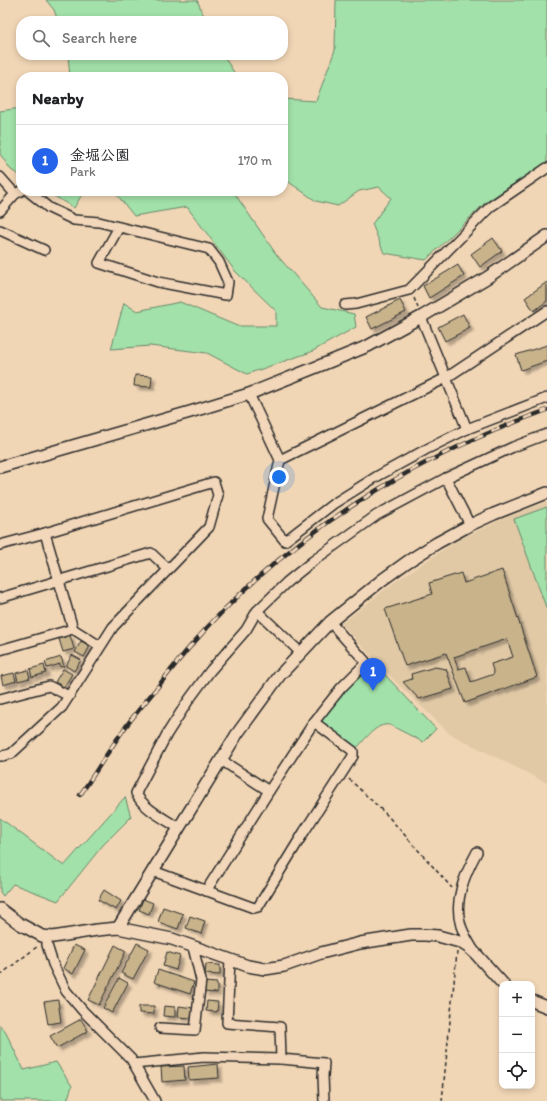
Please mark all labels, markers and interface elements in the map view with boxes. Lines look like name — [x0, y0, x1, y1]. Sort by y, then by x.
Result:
search box — [16, 16, 288, 60]
icon: search — [30, 27, 52, 49]
text: Search here — [62, 29, 137, 47]
text: Nearby — [32, 88, 84, 108]
text: 金堀公園 — [70, 146, 130, 164]
text: 1 — [42, 153, 48, 168]
text: 170 m — [238, 153, 272, 168]
text: Park — [70, 164, 96, 179]
your location — [269, 467, 289, 487]
pin: 1 — [360, 658, 386, 691]
map controls — [499, 981, 535, 1089]
button: + — [499, 981, 535, 1017]
button: − — [499, 1017, 535, 1053]
button: locate — [499, 1053, 535, 1089]

